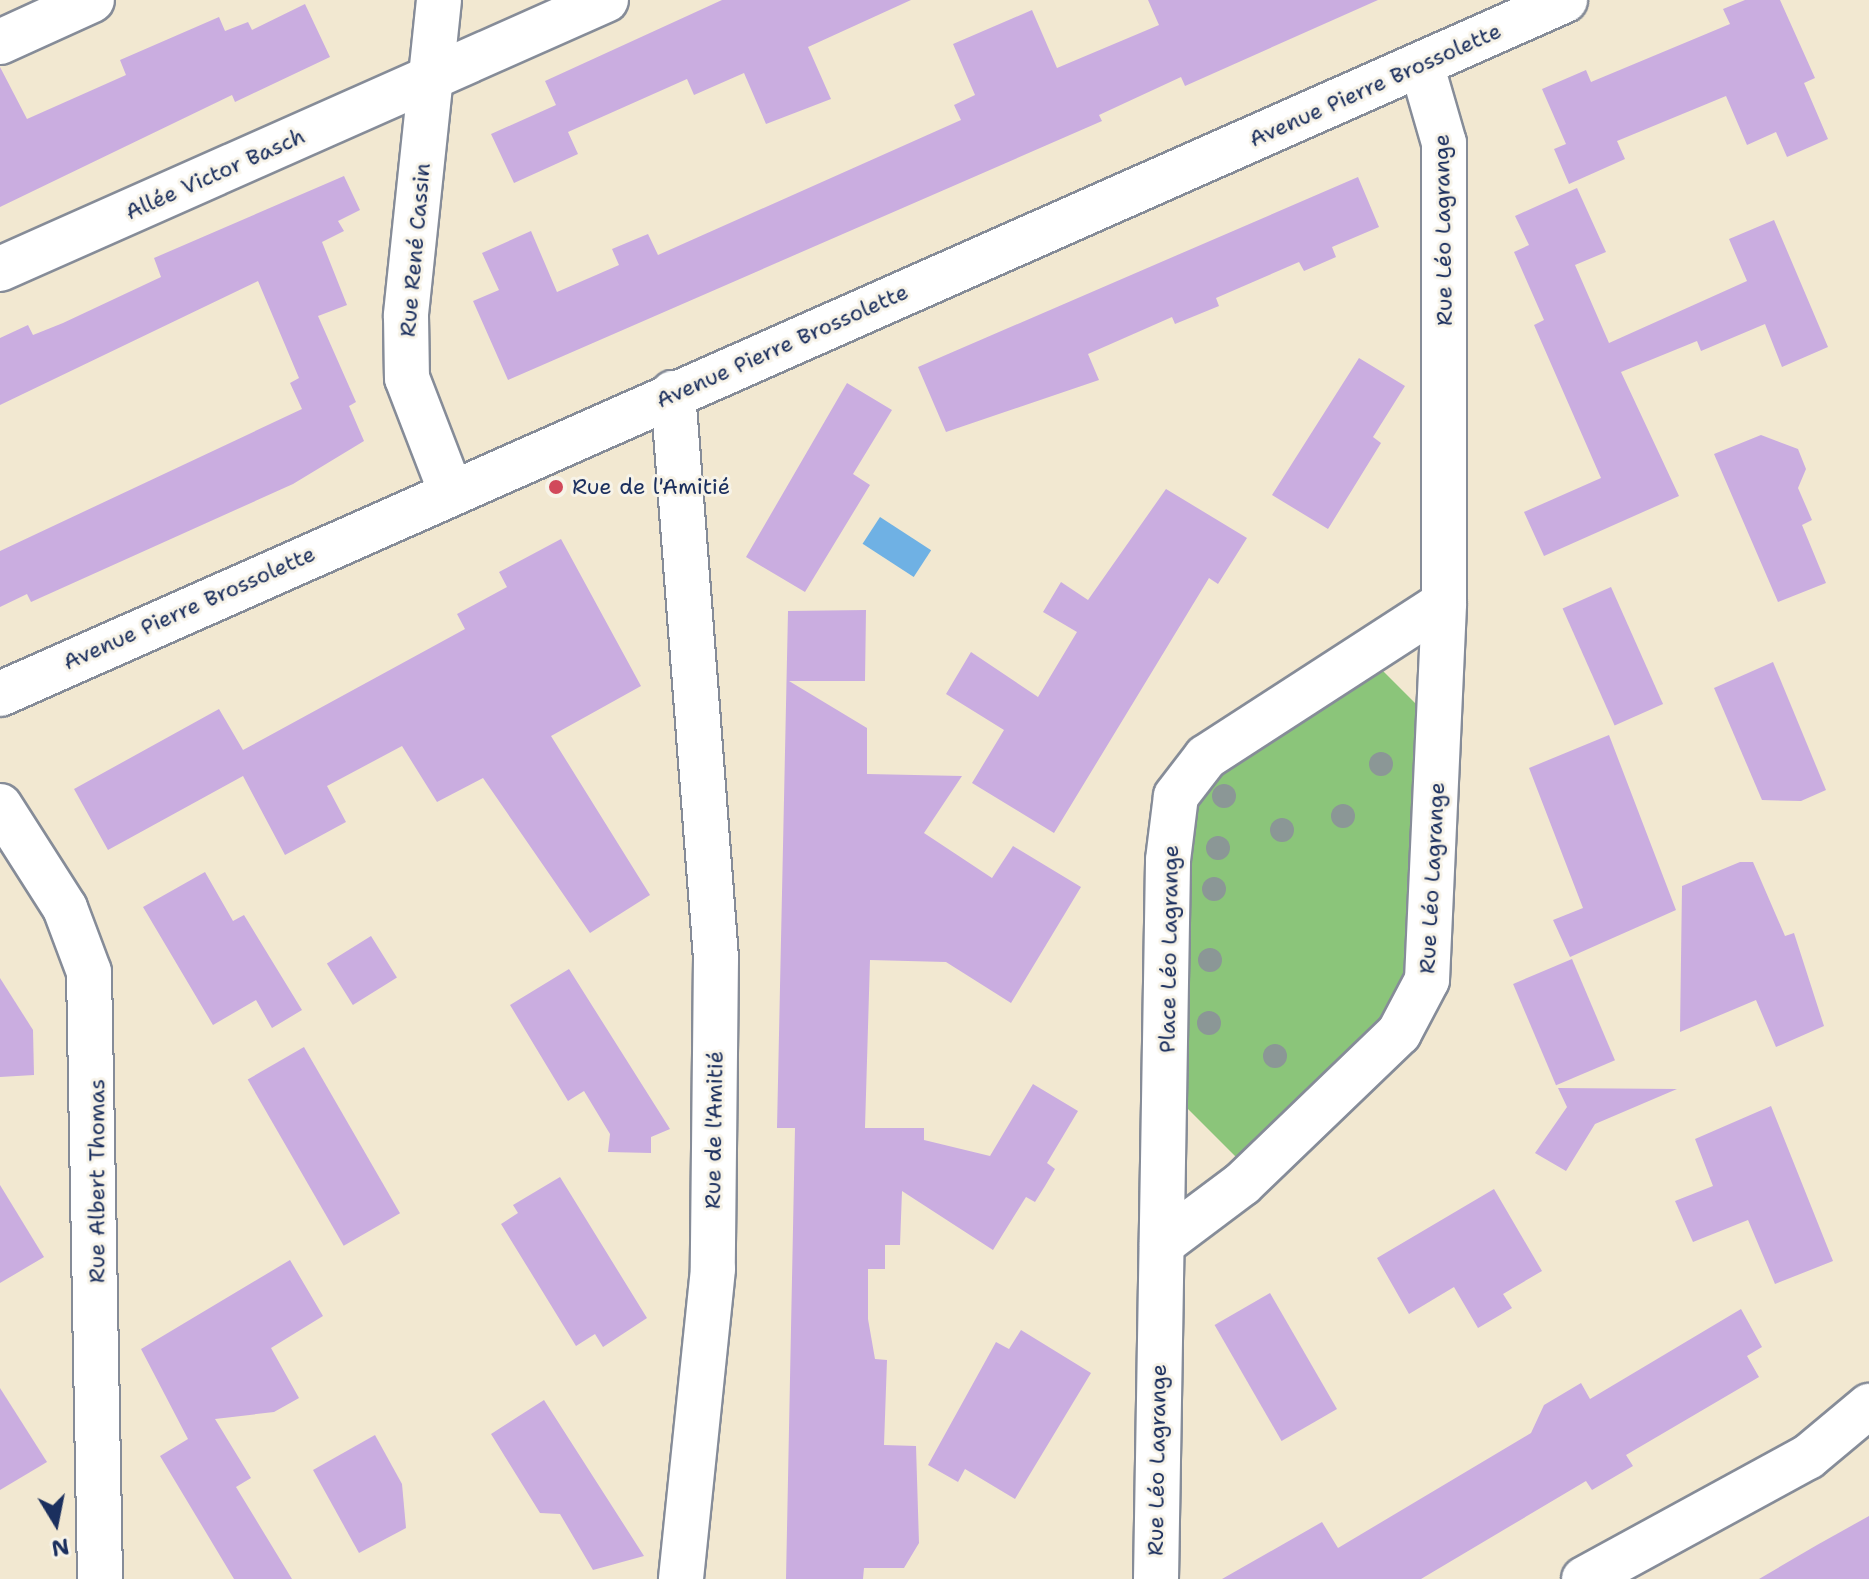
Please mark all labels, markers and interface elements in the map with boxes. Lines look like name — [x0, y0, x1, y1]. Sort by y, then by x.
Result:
street label: Avenue Pierre Brossolette — [1245, 17, 1505, 153]
street label: Allée Victor Basch — [121, 123, 309, 225]
street label: Rue Léo Lagrange — [1428, 134, 1458, 326]
street label: Rue René Cassin — [394, 162, 436, 338]
street label: Avenue Pierre Brossolette — [652, 278, 912, 414]
place label: Rue de l'Amitié — [572, 474, 730, 500]
marker: Rue de l'Amitié — [547, 478, 565, 496]
street label: Avenue Pierre Brossolette — [59, 540, 319, 676]
street label: Rue Léo Lagrange — [1414, 782, 1450, 974]
street label: Place Léo Lagrange — [1154, 845, 1184, 1053]
street label: Rue de l'Amitié — [699, 1051, 729, 1209]
street label: Rue Albert Thomas — [84, 1079, 110, 1283]
street label: Rue Léo Lagrange — [1142, 1364, 1172, 1556]
north arrow — [16, 1483, 96, 1563]
text: N — [49, 1531, 71, 1563]

